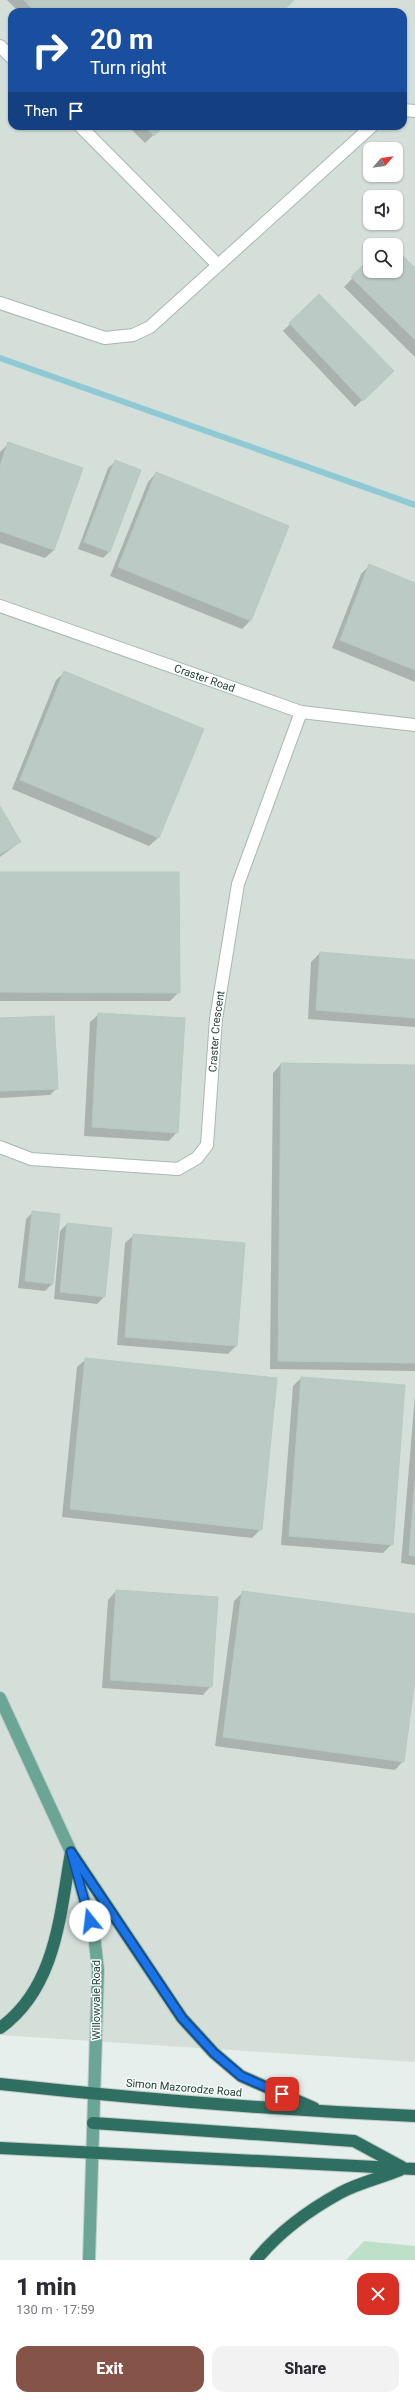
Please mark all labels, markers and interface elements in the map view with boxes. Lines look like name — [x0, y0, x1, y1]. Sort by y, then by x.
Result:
text: 20 m — [90, 23, 153, 56]
icon: right — [24, 24, 76, 76]
text: Turn right — [90, 57, 167, 78]
icon: arrive — [65, 100, 87, 122]
text: Then — [24, 102, 57, 120]
north arrow — [363, 142, 403, 182]
map controls — [363, 142, 403, 278]
button: sound — [363, 190, 403, 230]
button: search — [363, 238, 403, 278]
street label: Craster Road — [173, 661, 237, 695]
street label: Craster Crescent — [206, 989, 227, 1073]
position arrow — [69, 1900, 111, 1942]
street label: Willowvale Road — [90, 1960, 103, 2040]
street label: Simon Mazorodze Road — [125, 2076, 243, 2100]
pin — [265, 2077, 299, 2111]
icon: arrive — [271, 2083, 293, 2105]
text: 1 min — [16, 2273, 77, 2301]
button: close — [357, 2273, 399, 2315]
text: 130 m · 17:59 — [16, 2302, 95, 2317]
button: Exit — [16, 2346, 204, 2392]
button: Share — [212, 2346, 399, 2392]

